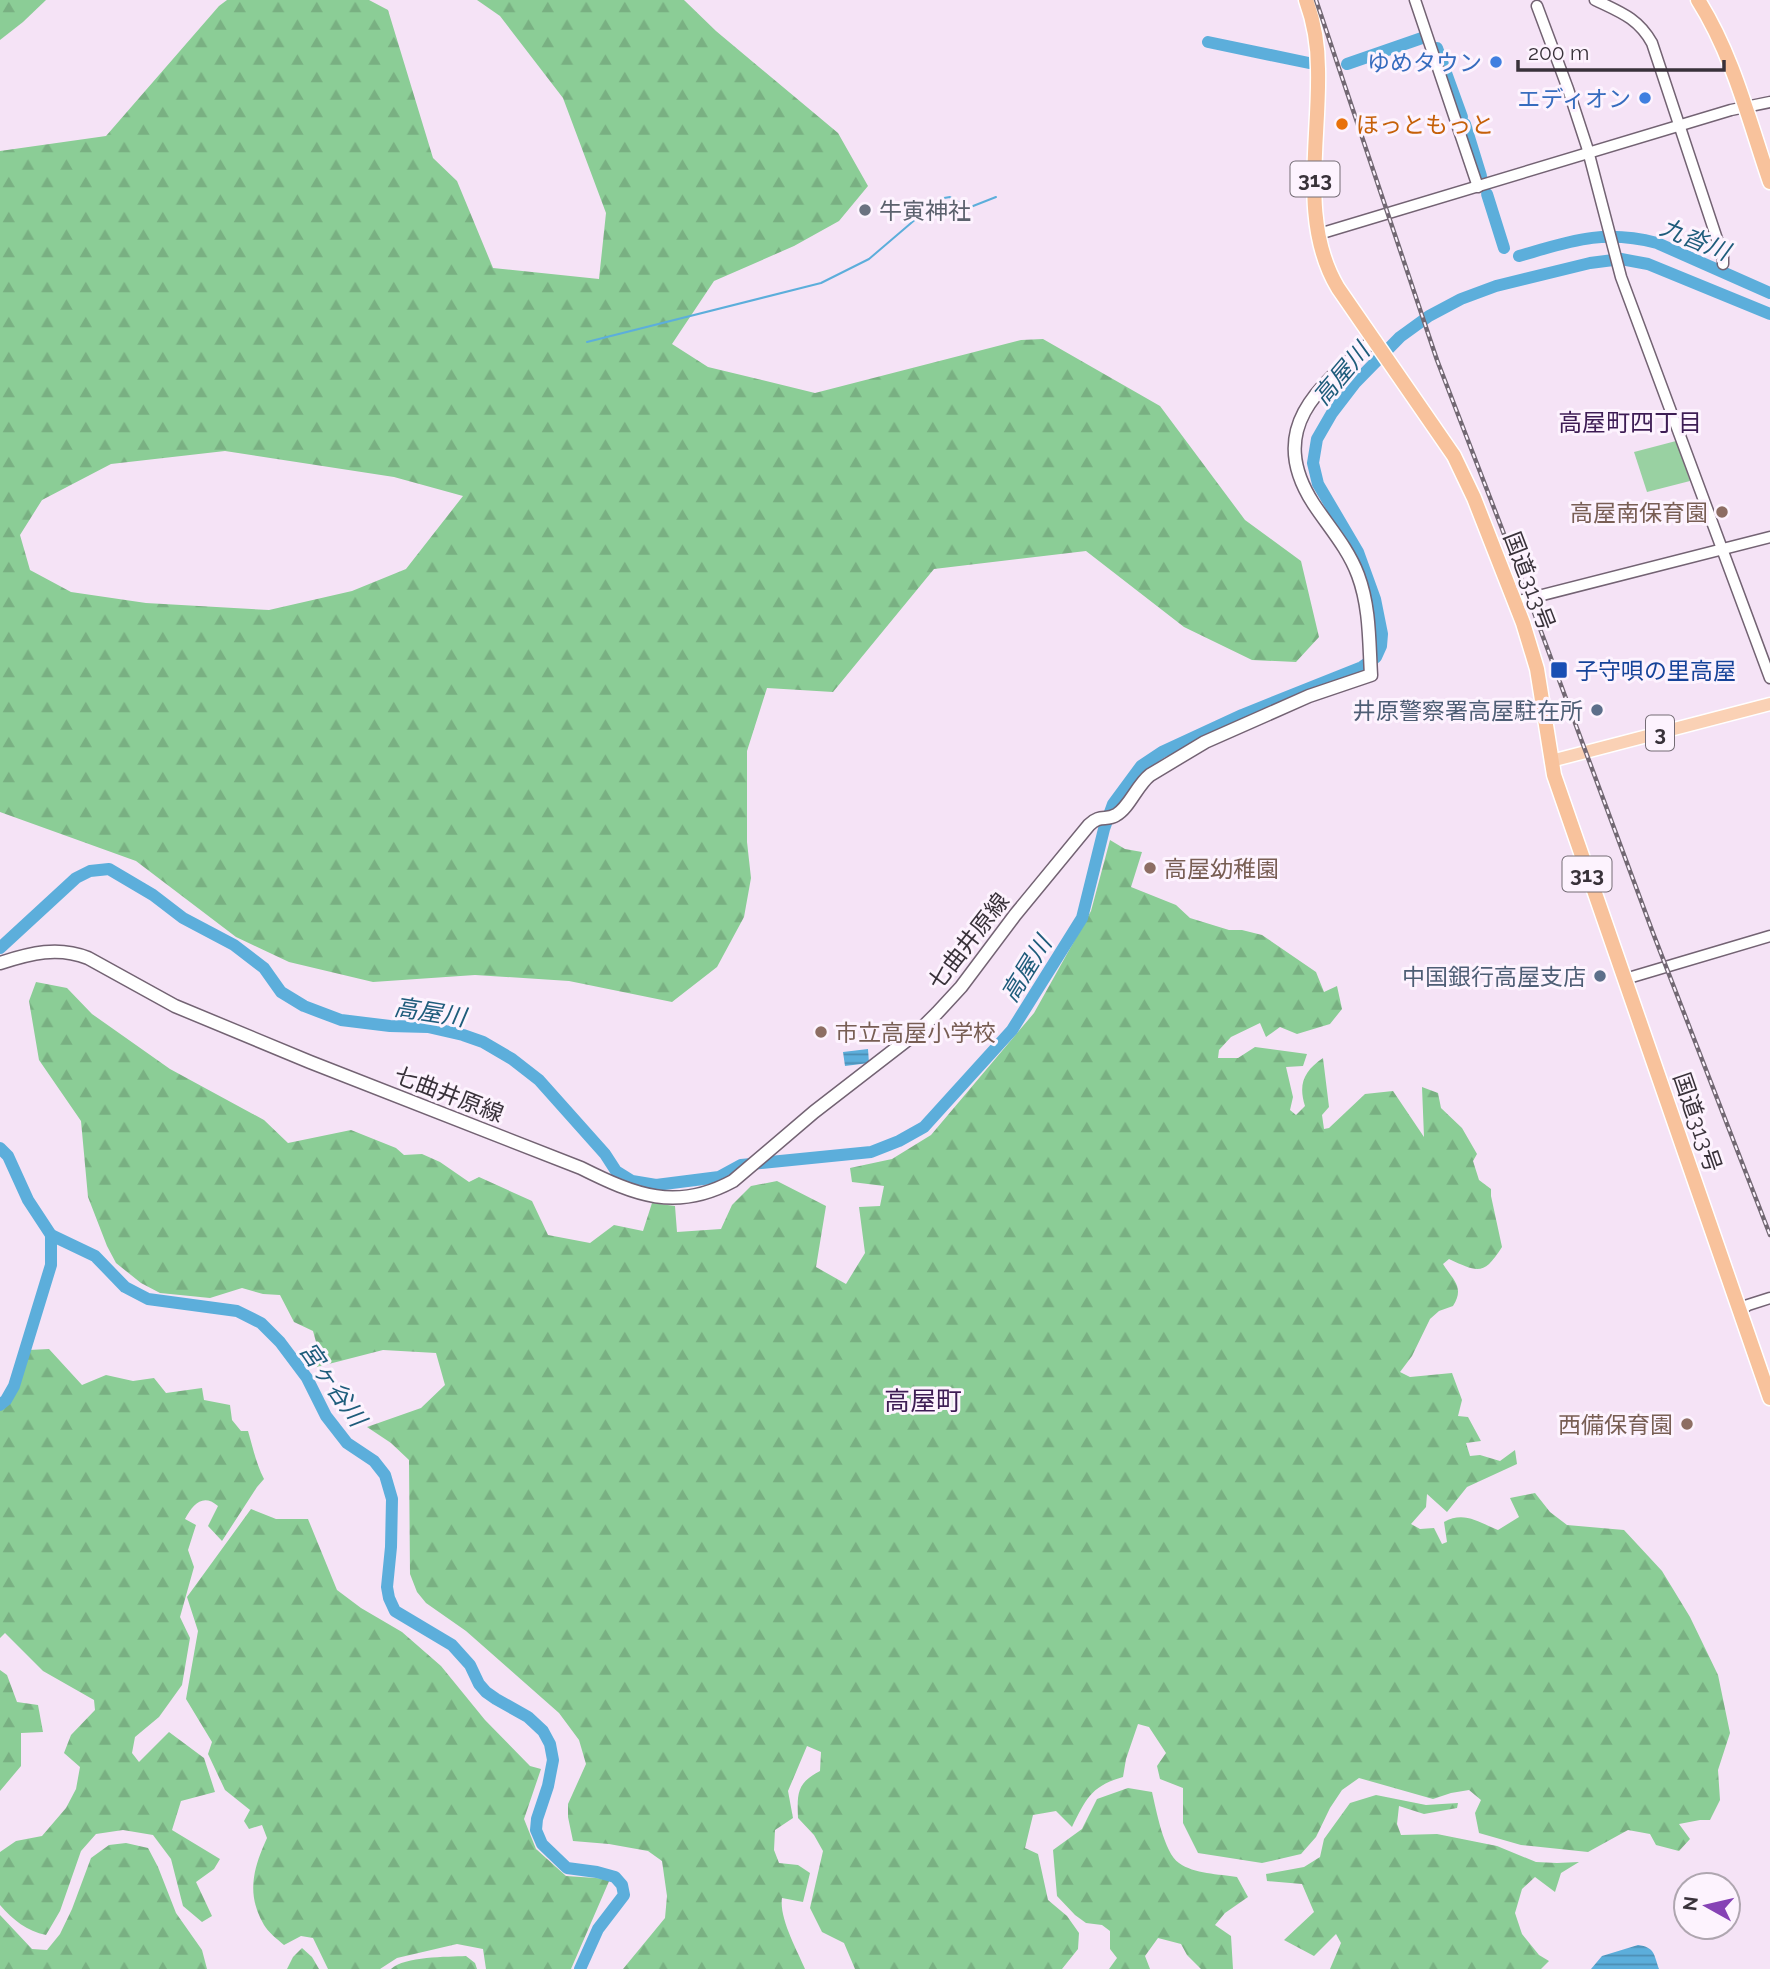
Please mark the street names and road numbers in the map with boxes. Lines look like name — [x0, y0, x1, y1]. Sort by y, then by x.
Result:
road number: 313 — [1290, 162, 1340, 196]
street label: 国道313号 — [1499, 528, 1561, 634]
road number: 3 — [1646, 716, 1674, 750]
road number: 313 — [1562, 856, 1612, 892]
street label: 七曲井原線 — [922, 887, 1014, 995]
street label: 七曲井原線 — [390, 1061, 508, 1127]
street label: 国道313号 — [1668, 1069, 1728, 1175]

